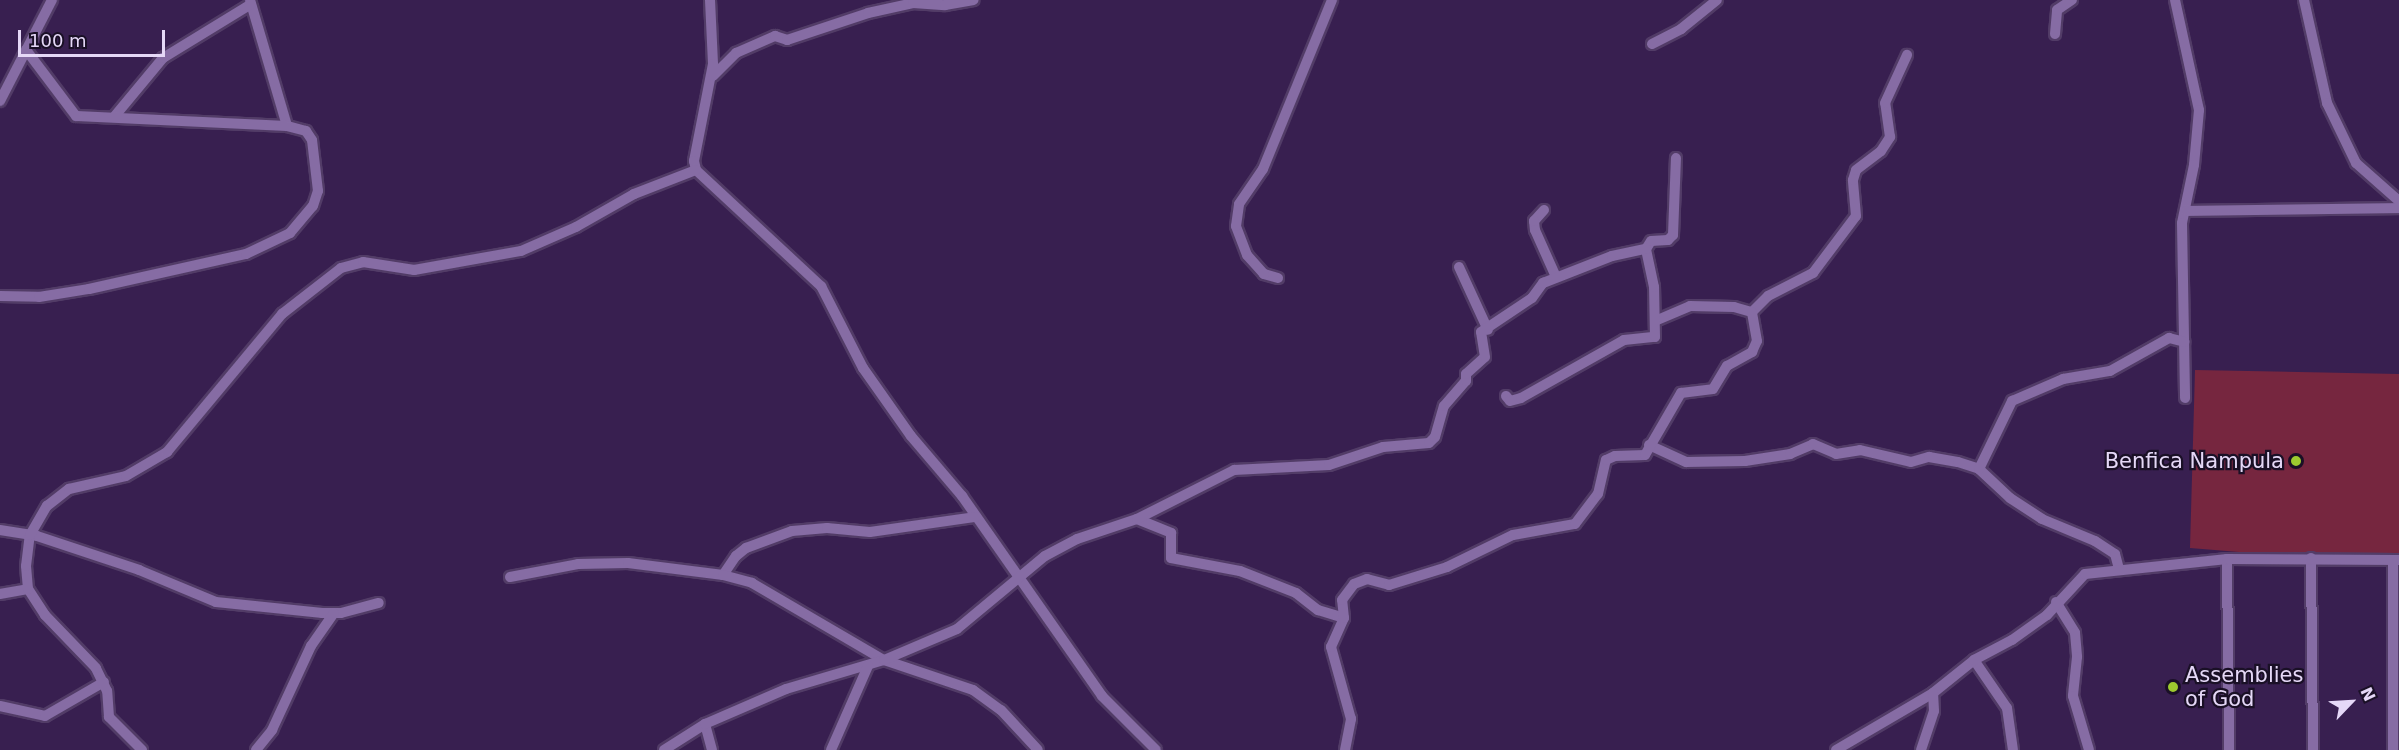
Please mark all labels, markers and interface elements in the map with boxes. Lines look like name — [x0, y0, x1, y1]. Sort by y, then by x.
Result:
scale bar — [21, 18, 168, 56]
text: 100 m — [29, 30, 87, 51]
place label: Benfica Nampula — [2105, 448, 2284, 474]
marker: Benfica Nampula — [2289, 454, 2303, 468]
place label: Assemblies of God — [2185, 662, 2303, 712]
north arrow — [2321, 672, 2381, 732]
marker: Assemblies of God — [2166, 680, 2180, 694]
text: N — [2356, 684, 2379, 704]

